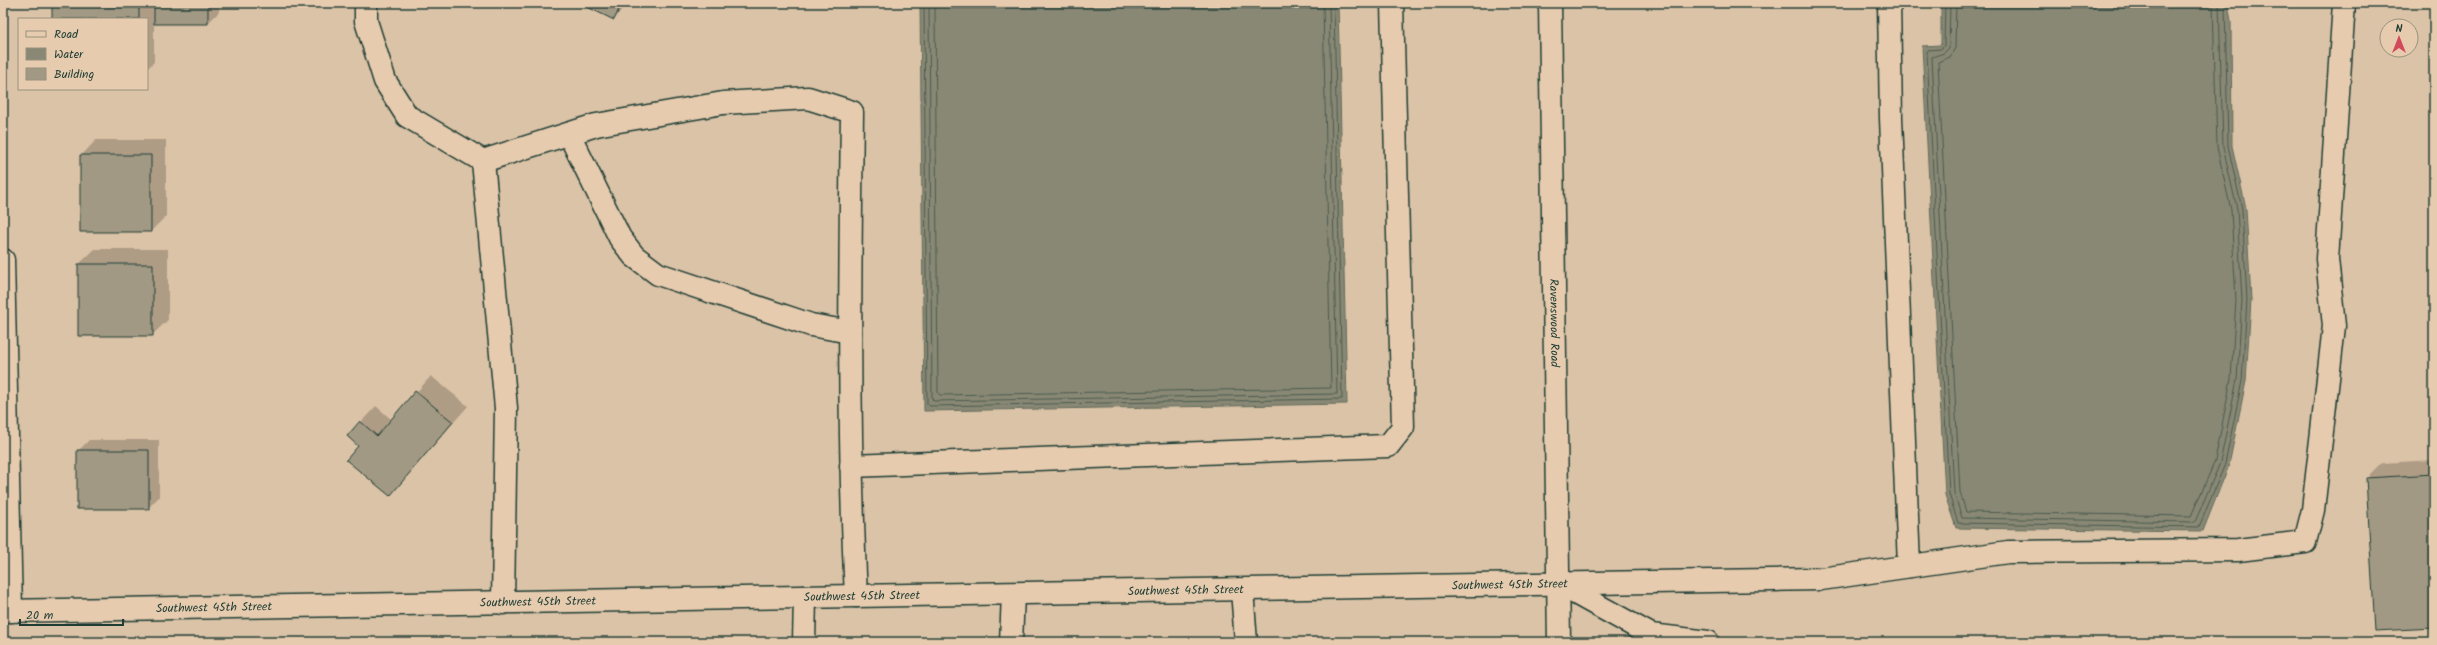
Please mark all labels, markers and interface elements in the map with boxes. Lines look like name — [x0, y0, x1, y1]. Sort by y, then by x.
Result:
legend — [18, 18, 148, 90]
north arrow — [2379, 18, 2419, 58]
text: N — [2396, 20, 2403, 38]
text: Road — [54, 25, 79, 44]
text: Water — [54, 45, 84, 64]
text: Building — [54, 65, 94, 84]
street label: Ravenswood Road — [1544, 279, 1564, 368]
street label: Southwest 45th Street — [1452, 574, 1568, 595]
street label: Southwest 45th Street — [1128, 580, 1244, 601]
street label: Southwest 45th Street — [804, 586, 920, 607]
street label: Southwest 45th Street — [480, 592, 597, 613]
street label: Southwest 45th Street — [156, 597, 273, 618]
scale bar — [20, 601, 123, 627]
text: 20 m — [26, 606, 54, 625]

